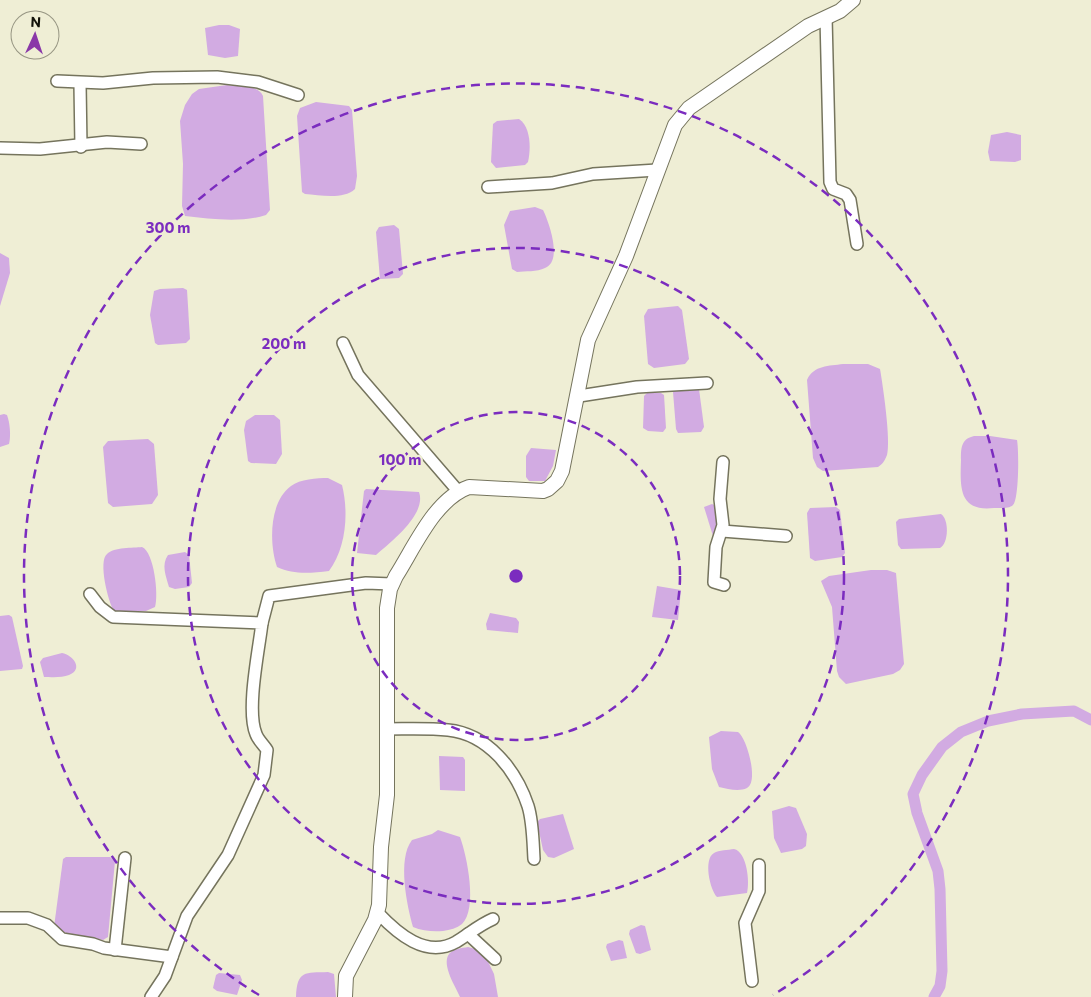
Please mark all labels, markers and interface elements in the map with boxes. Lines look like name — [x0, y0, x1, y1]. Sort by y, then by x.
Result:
north arrow — [10, 10, 60, 60]
text: N — [30, 13, 41, 30]
text: 300 m — [146, 218, 190, 236]
text: 200 m — [262, 334, 306, 352]
text: 100 m — [379, 450, 421, 468]
centre of rings — [507, 567, 525, 585]

